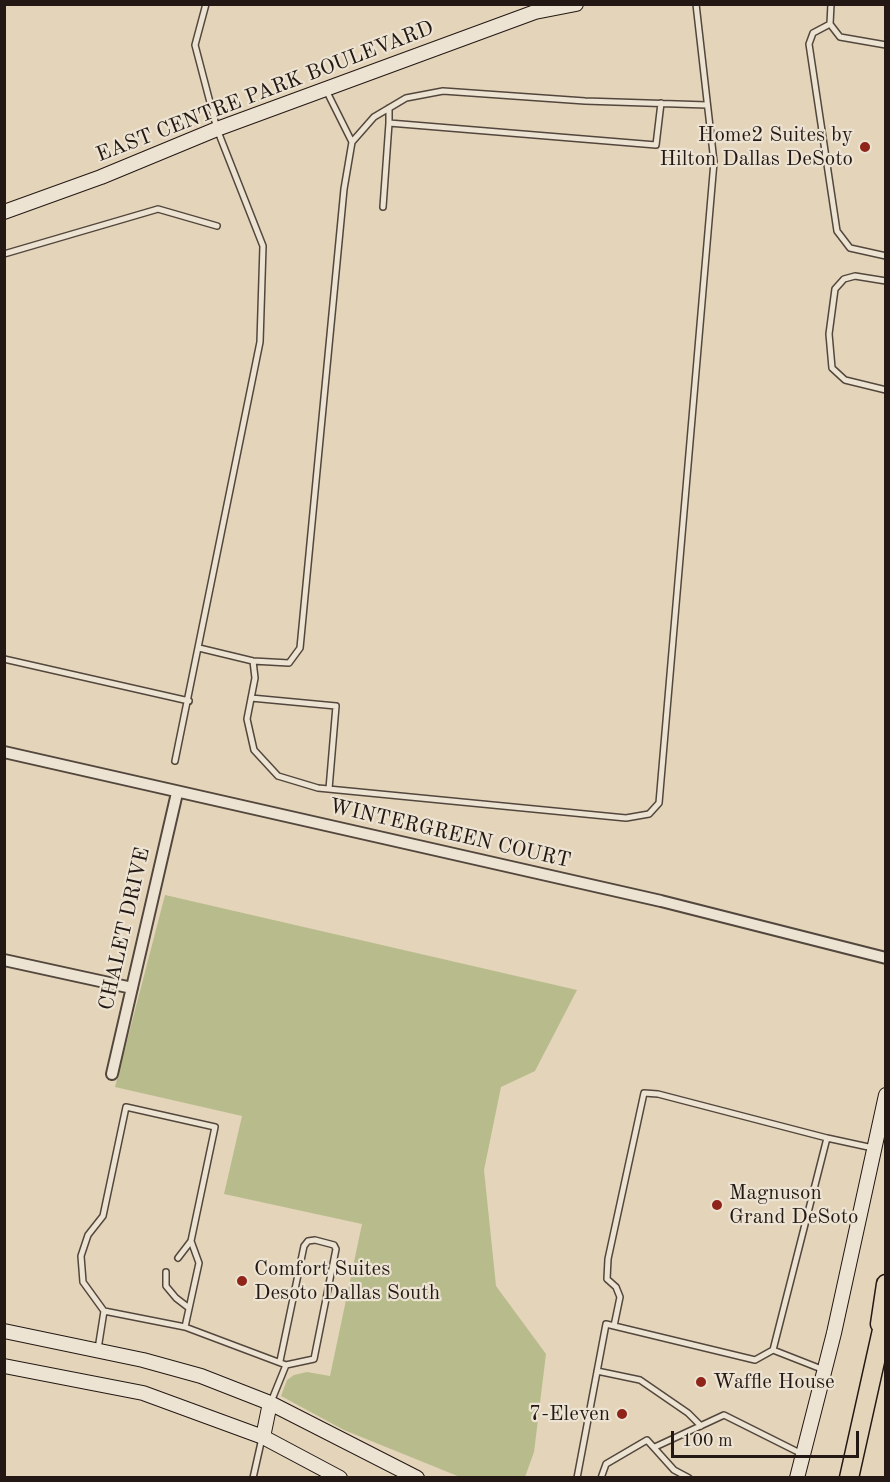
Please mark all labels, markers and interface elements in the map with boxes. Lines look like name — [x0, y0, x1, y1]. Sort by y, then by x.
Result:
street label: EAST CENTRE PARK BOULEVARD — [93, 16, 437, 168]
place label: Home2 Suites by Hilton Dallas DeSoto — [659, 122, 853, 172]
marker: Home2 Suites by Hilton Dallas DeSoto — [858, 140, 872, 154]
street label: WINTERGREEN COURT — [327, 794, 573, 874]
street label: CHALET DRIVE — [94, 845, 156, 1013]
place label: Magnuson Grand DeSoto — [729, 1180, 859, 1230]
marker: Magnuson Grand DeSoto — [710, 1198, 724, 1212]
place label: Comfort Suites Desoto Dallas South — [254, 1256, 440, 1306]
marker: Comfort Suites Desoto Dallas South — [235, 1274, 249, 1288]
place label: Waffle House — [713, 1369, 835, 1395]
marker: Waffle House — [694, 1375, 708, 1389]
place label: 7-Eleven — [529, 1401, 610, 1427]
marker: 7-Eleven — [615, 1407, 629, 1421]
scale bar — [674, 1419, 862, 1457]
text: 100 m — [682, 1432, 733, 1450]

